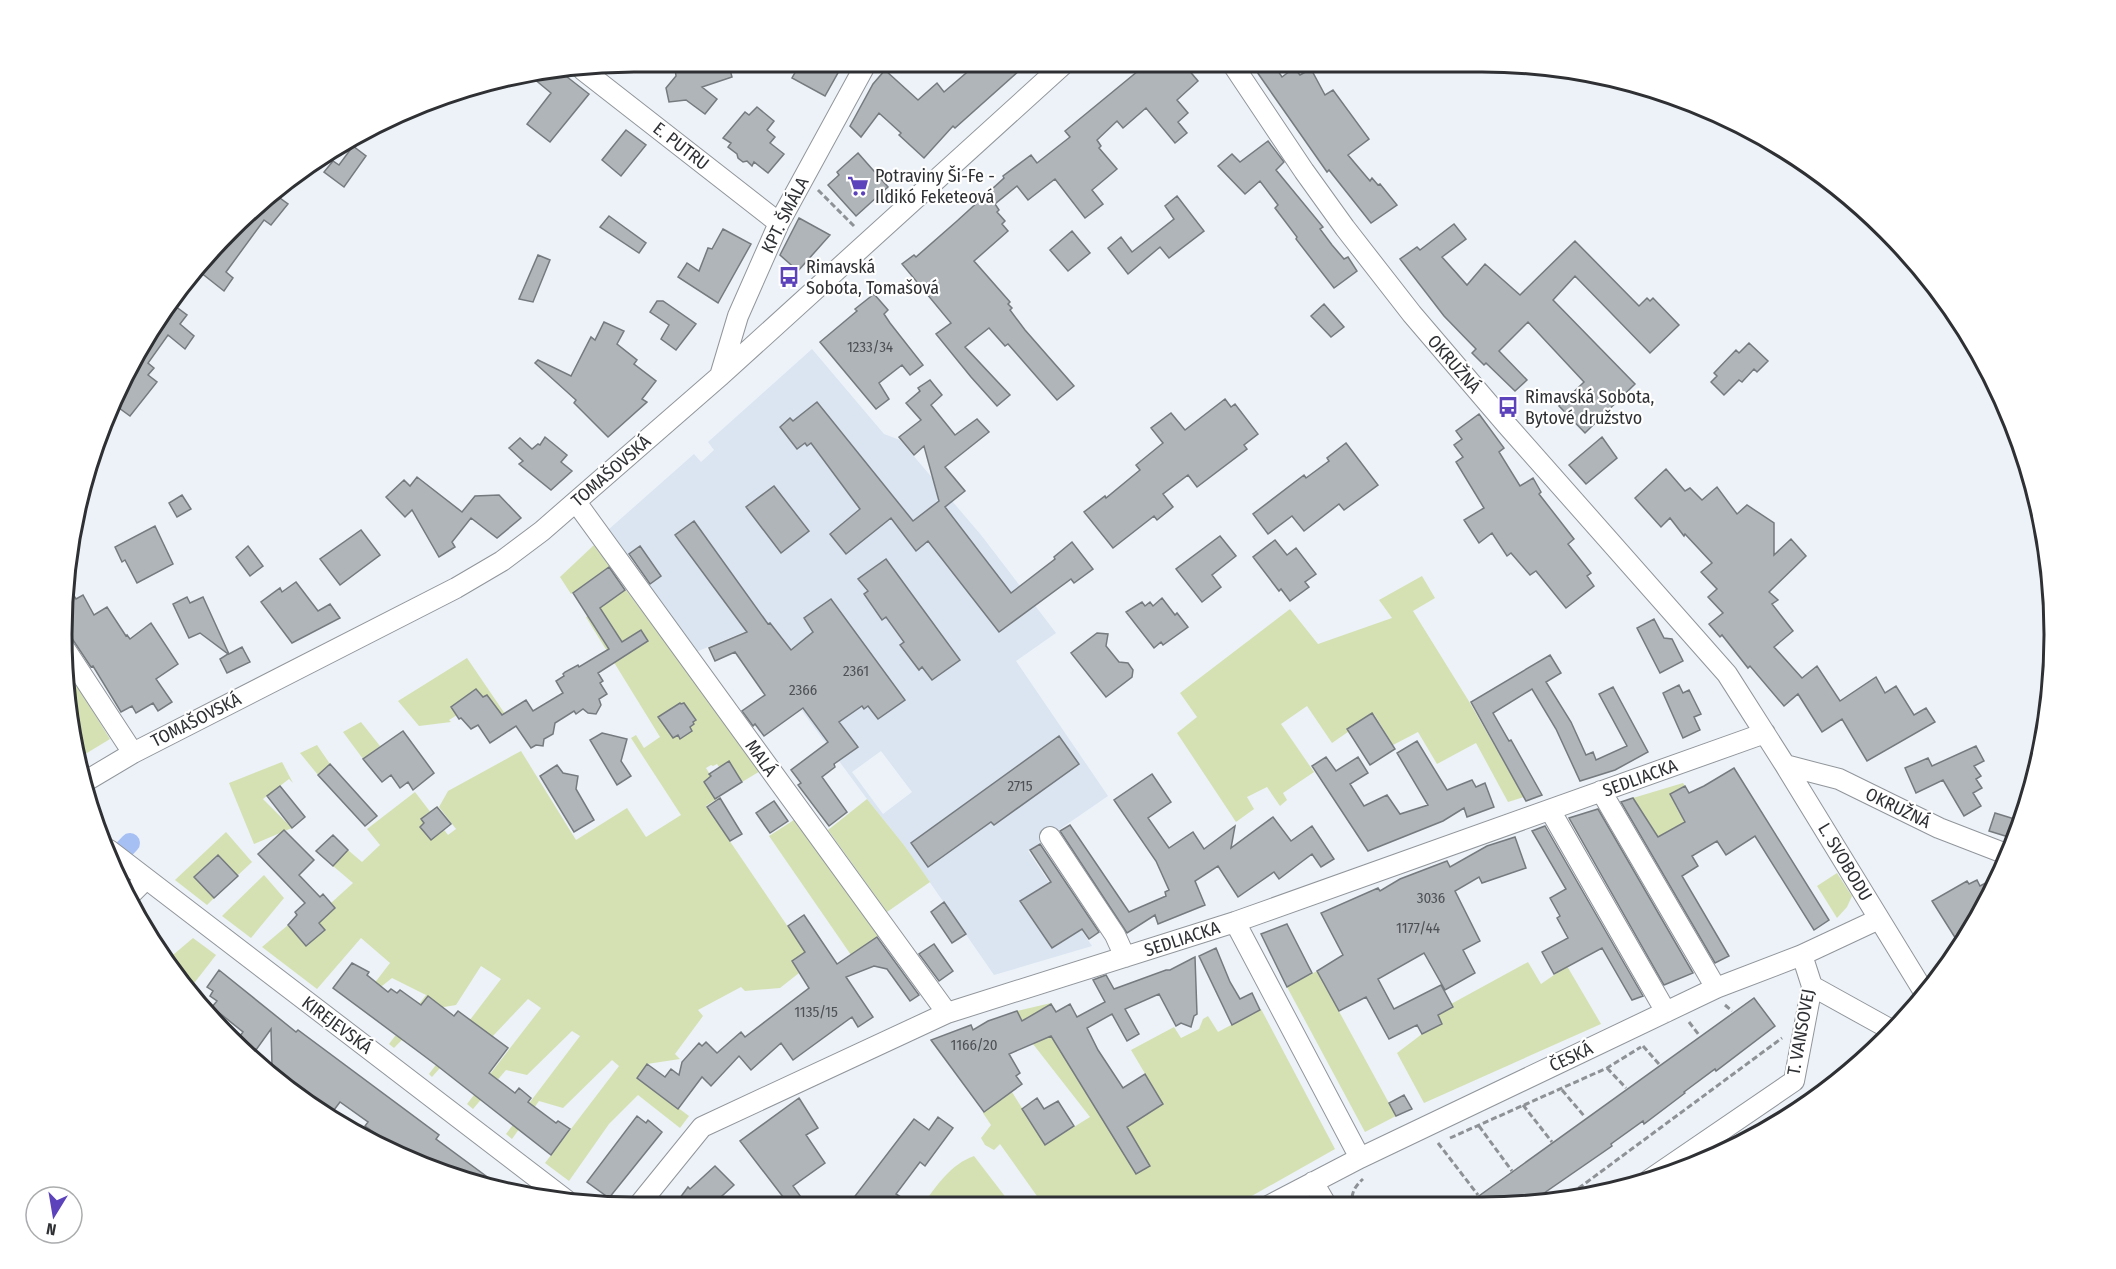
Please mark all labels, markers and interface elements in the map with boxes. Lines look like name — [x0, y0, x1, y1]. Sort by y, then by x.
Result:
street label: E. PUTRU — [649, 117, 713, 175]
place label: Potraviny Ši-Fe - Ildikó Feketeová — [875, 165, 995, 208]
street label: KPT. ŠMÁLA — [756, 172, 814, 257]
supermarket icon: Potraviny Ši-Fe - Ildikó Feketeová — [846, 174, 870, 198]
place label: Rimavská Sobota, Tomašová — [806, 256, 939, 299]
bus stop icon: Rimavská Sobota, Tomašová — [777, 265, 801, 289]
street label: OKRUŽNÁ — [1423, 330, 1486, 398]
house number: 1233/34 — [847, 338, 893, 356]
place label: Rimavská Sobota, Bytové družstvo — [1525, 386, 1654, 429]
bus stop icon: Rimavská Sobota, Bytové družstvo — [1496, 395, 1520, 419]
street label: TOMAŠOVSKÁ — [566, 429, 656, 511]
house number: 2361 — [843, 662, 869, 680]
house number: 2366 — [789, 681, 817, 699]
street label: TOMAŠOVSKÁ — [147, 687, 245, 752]
street label: MALÁ — [740, 735, 783, 781]
street label: SEDLIACKA — [1600, 754, 1681, 802]
house number: 2715 — [1007, 777, 1033, 795]
street label: OKRUŽNÁ — [1862, 782, 1935, 833]
street label: L. SVOBODU — [1813, 819, 1877, 905]
house number: 3036 — [1417, 889, 1445, 907]
street label: SEDLIACKA — [1142, 916, 1223, 962]
house number: 1177/44 — [1396, 919, 1440, 937]
street label: T. VANSOVEJ — [1783, 987, 1819, 1077]
street label: KIREJEVSKÁ — [297, 991, 378, 1059]
house number: 1135/15 — [794, 1003, 838, 1021]
house number: 1166/20 — [951, 1036, 997, 1054]
street label: ČESKÁ — [1545, 1036, 1597, 1077]
north arrow — [24, 1185, 84, 1245]
text: N — [45, 1219, 58, 1239]

